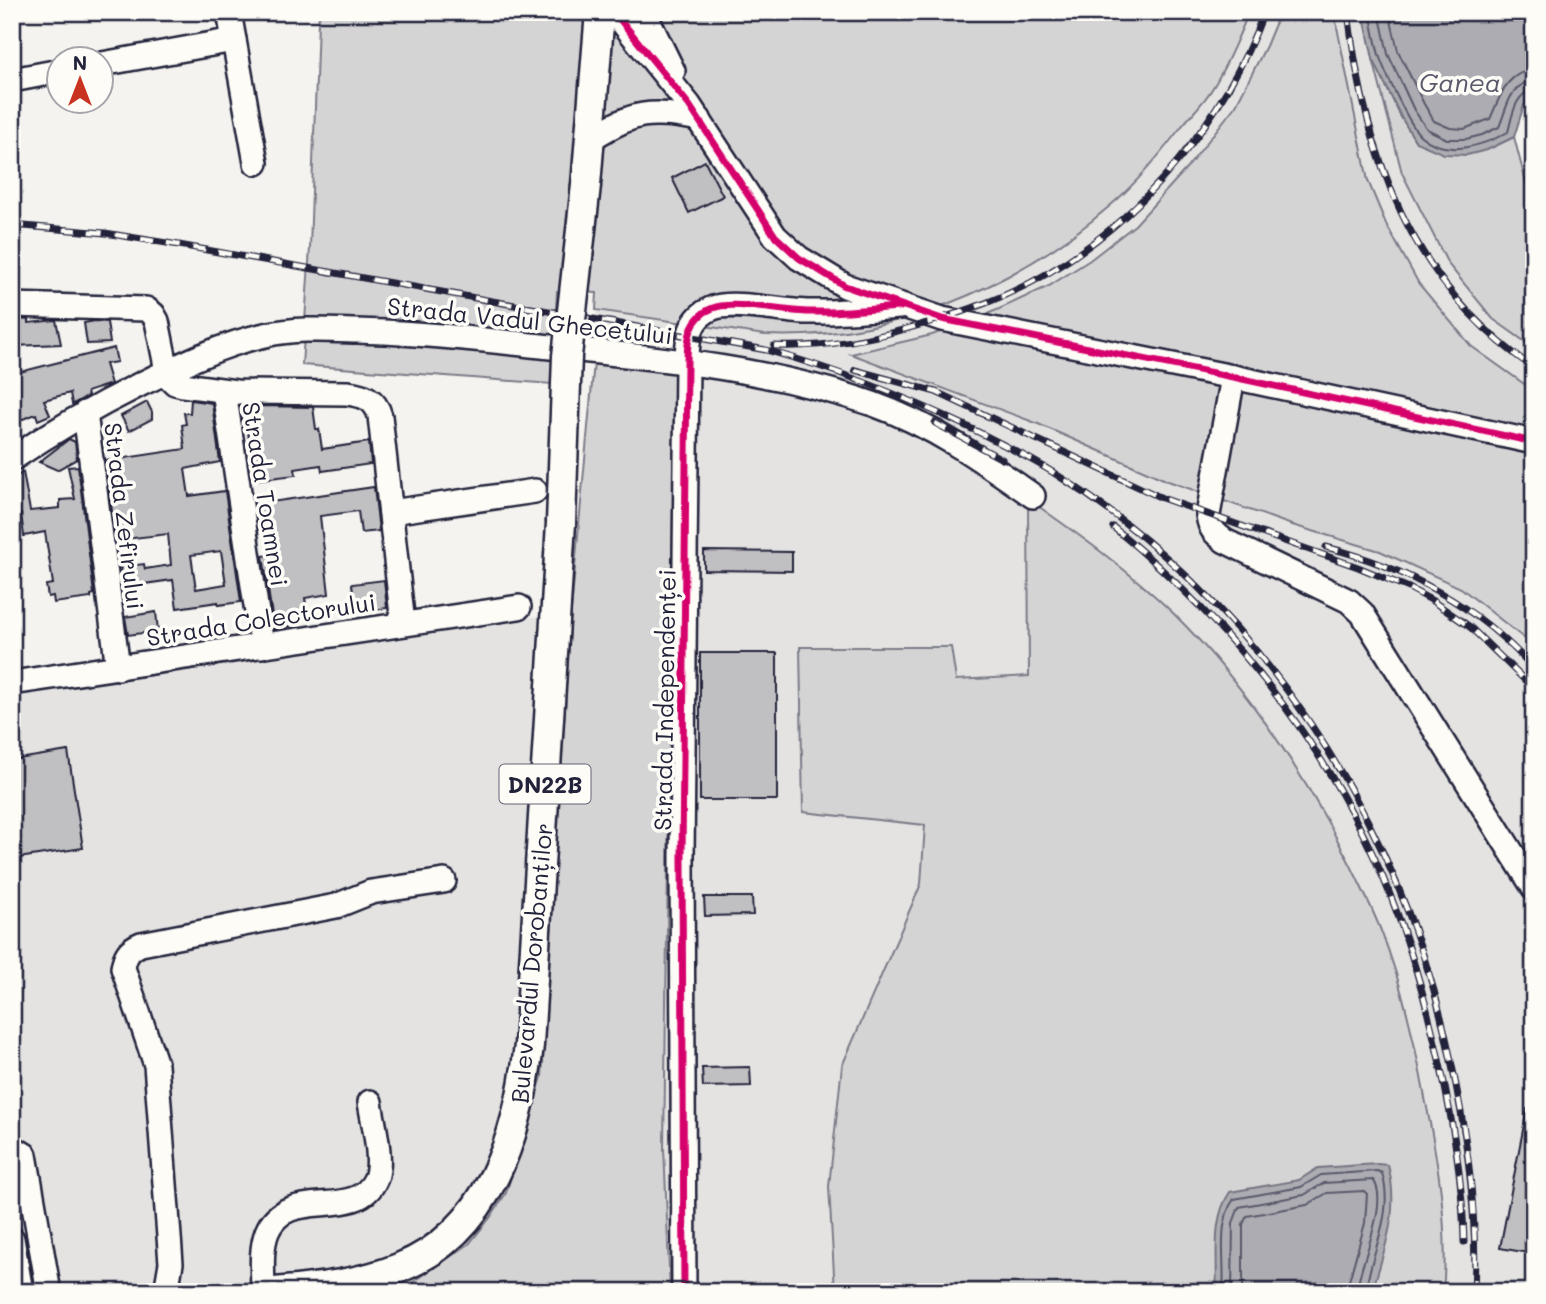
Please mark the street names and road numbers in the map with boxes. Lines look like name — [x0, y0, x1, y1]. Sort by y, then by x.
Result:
street label: Strada Vadul Ghecetului — [386, 290, 674, 350]
street label: Strada Toamnei — [236, 400, 296, 588]
street label: Strada Zefirului — [98, 421, 152, 611]
street label: Strada Independenței — [646, 569, 683, 831]
street label: Strada Colectorului — [144, 586, 378, 652]
road number: DN22B — [500, 764, 590, 804]
street label: Bulevardul Dorobanților — [503, 821, 560, 1105]

